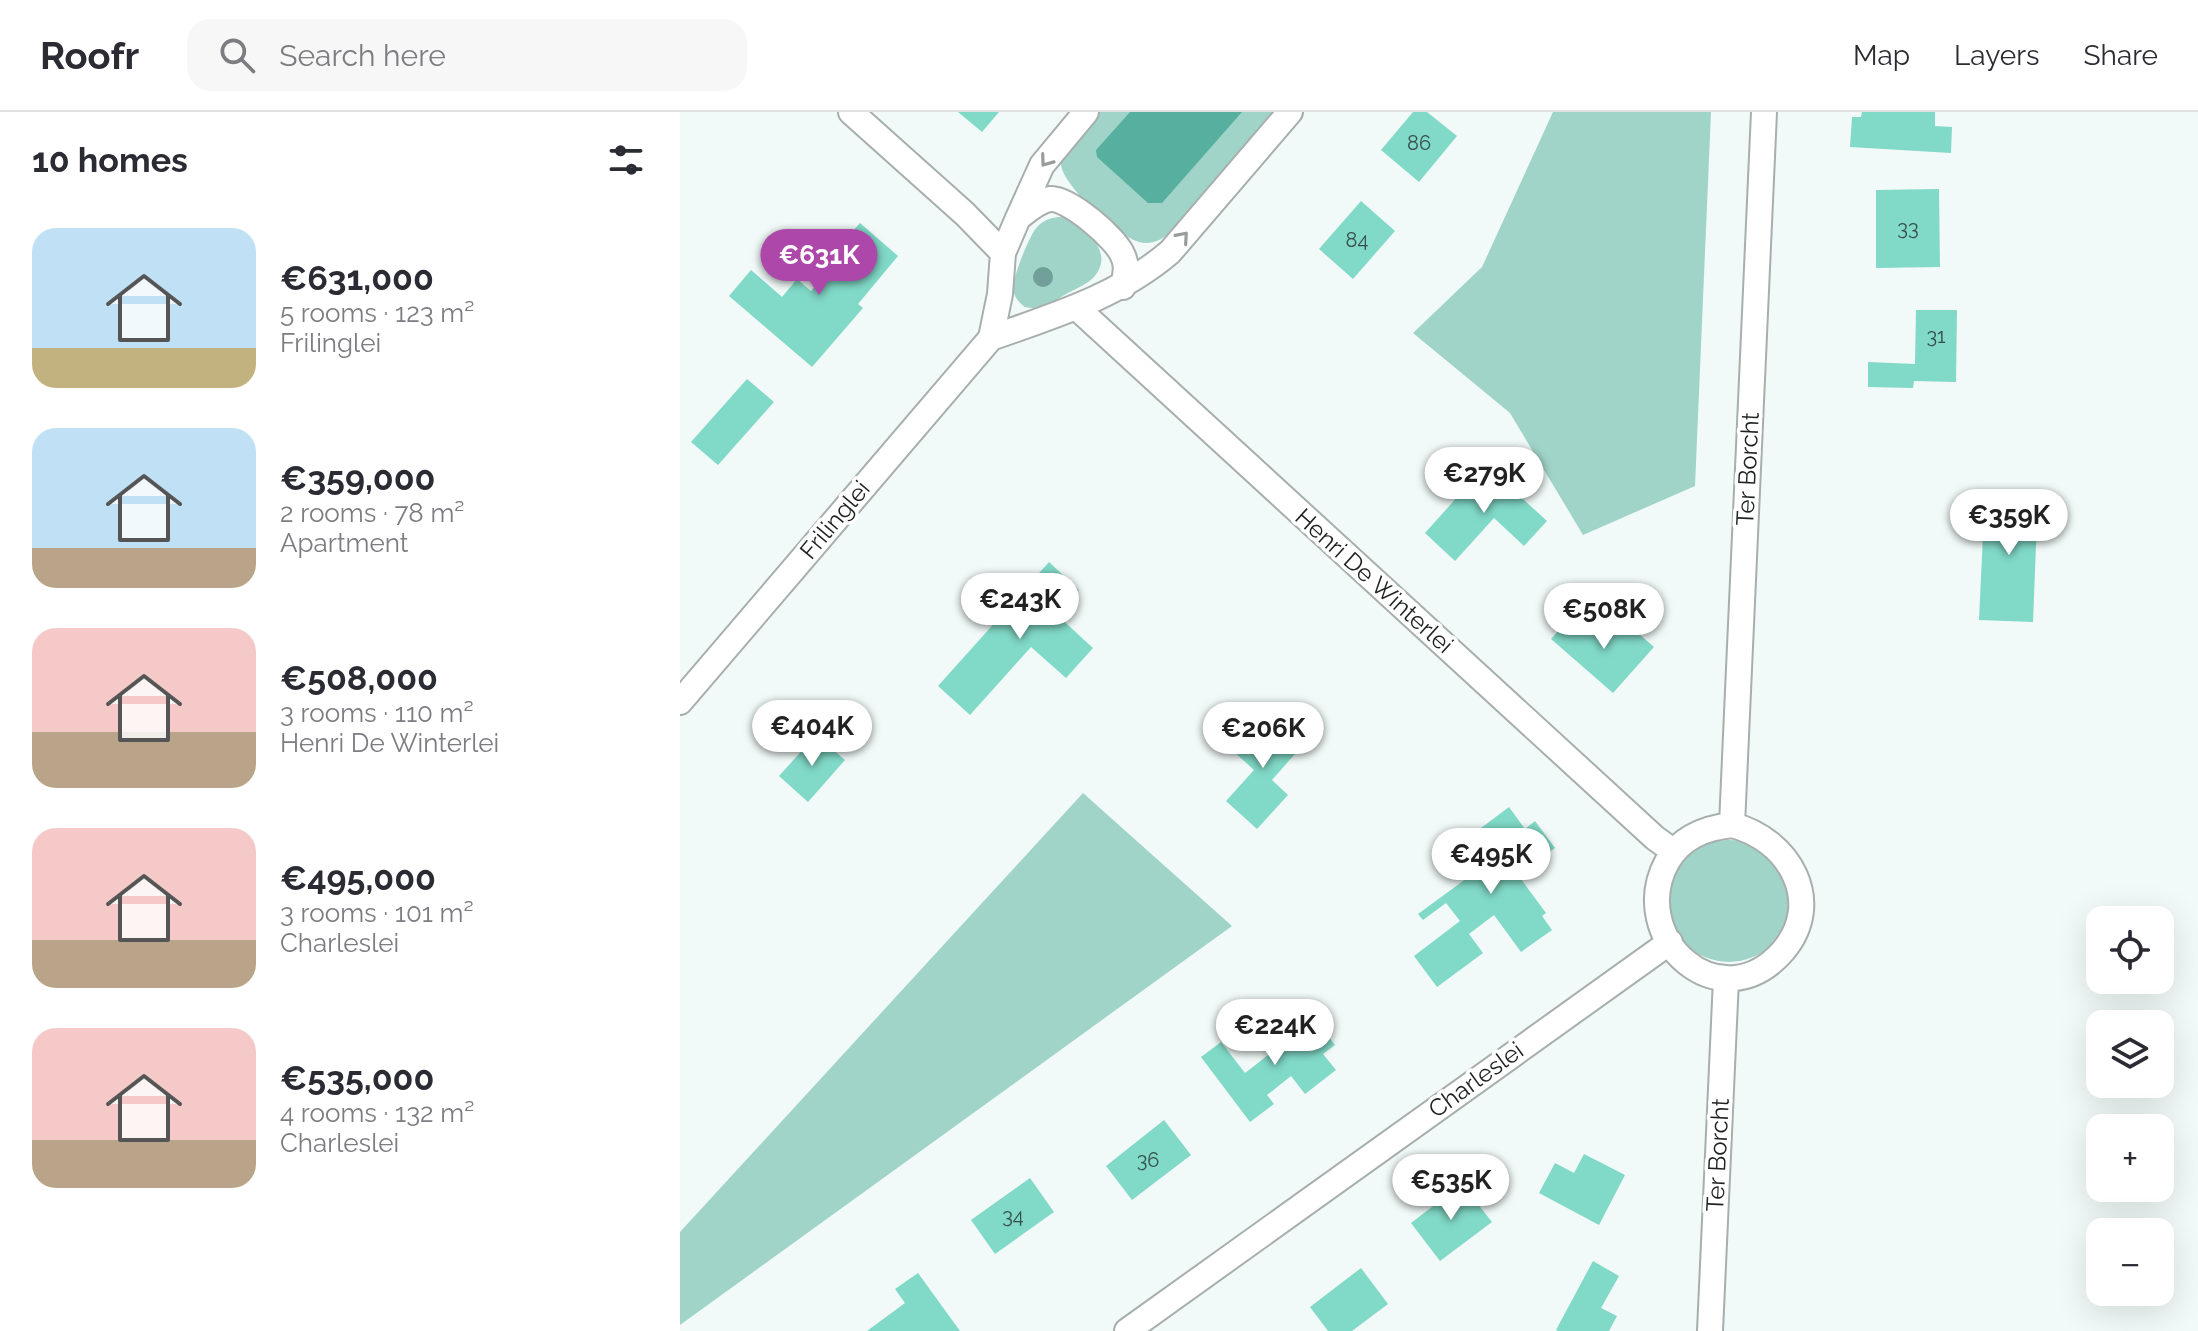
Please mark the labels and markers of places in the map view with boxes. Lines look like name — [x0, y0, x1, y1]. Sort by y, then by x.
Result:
pin: €631K — [763, 229, 875, 297]
pin: €279K — [1428, 447, 1540, 515]
pin: €359K — [1953, 489, 2065, 557]
pin: €243K — [964, 573, 1076, 641]
pin: €508K — [1548, 583, 1660, 651]
pin: €404K — [756, 700, 868, 768]
pin: €206K — [1207, 702, 1319, 770]
pin: €495K — [1435, 828, 1547, 896]
pin: €224K — [1219, 999, 1331, 1067]
pin: €535K — [1395, 1154, 1507, 1222]

